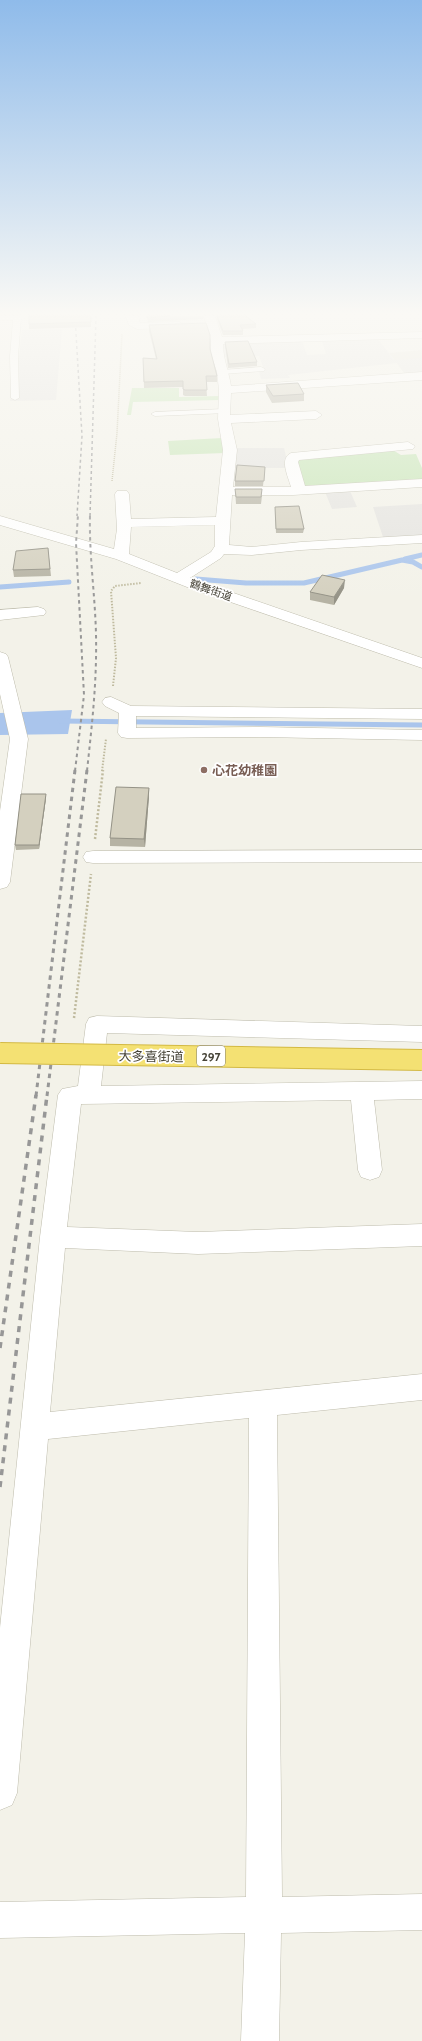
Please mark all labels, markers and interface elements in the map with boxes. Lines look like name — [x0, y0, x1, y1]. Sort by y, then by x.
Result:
street label: 鶴舞街道 — [188, 576, 234, 604]
place label: 心花幼稚園 — [212, 762, 277, 778]
marker: 心花幼稚園 — [199, 765, 209, 775]
road number: 297 — [197, 1046, 225, 1066]
street label: 大多喜街道 — [118, 1047, 184, 1065]

